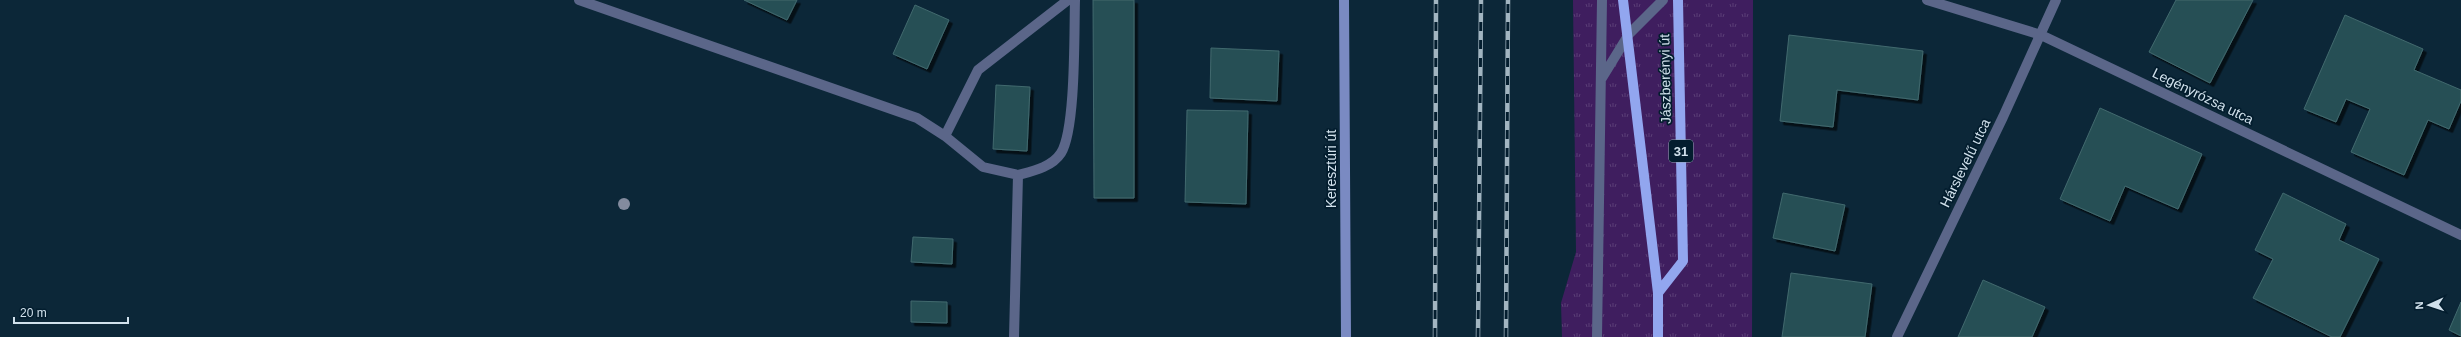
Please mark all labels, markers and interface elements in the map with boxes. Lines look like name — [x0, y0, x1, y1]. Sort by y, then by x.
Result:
street label: Jászberényi út — [1656, 34, 1674, 124]
street label: Legényrózsa utca — [2150, 65, 2256, 128]
street label: Hárslevelű utca — [1937, 116, 1993, 210]
street label: Keresztúri út — [1323, 130, 1339, 208]
road number: 31 — [1669, 140, 1693, 162]
north arrow — [2409, 285, 2449, 325]
scale bar — [14, 299, 128, 325]
text: N — [2413, 301, 2425, 310]
text: 20 m — [20, 306, 47, 320]

